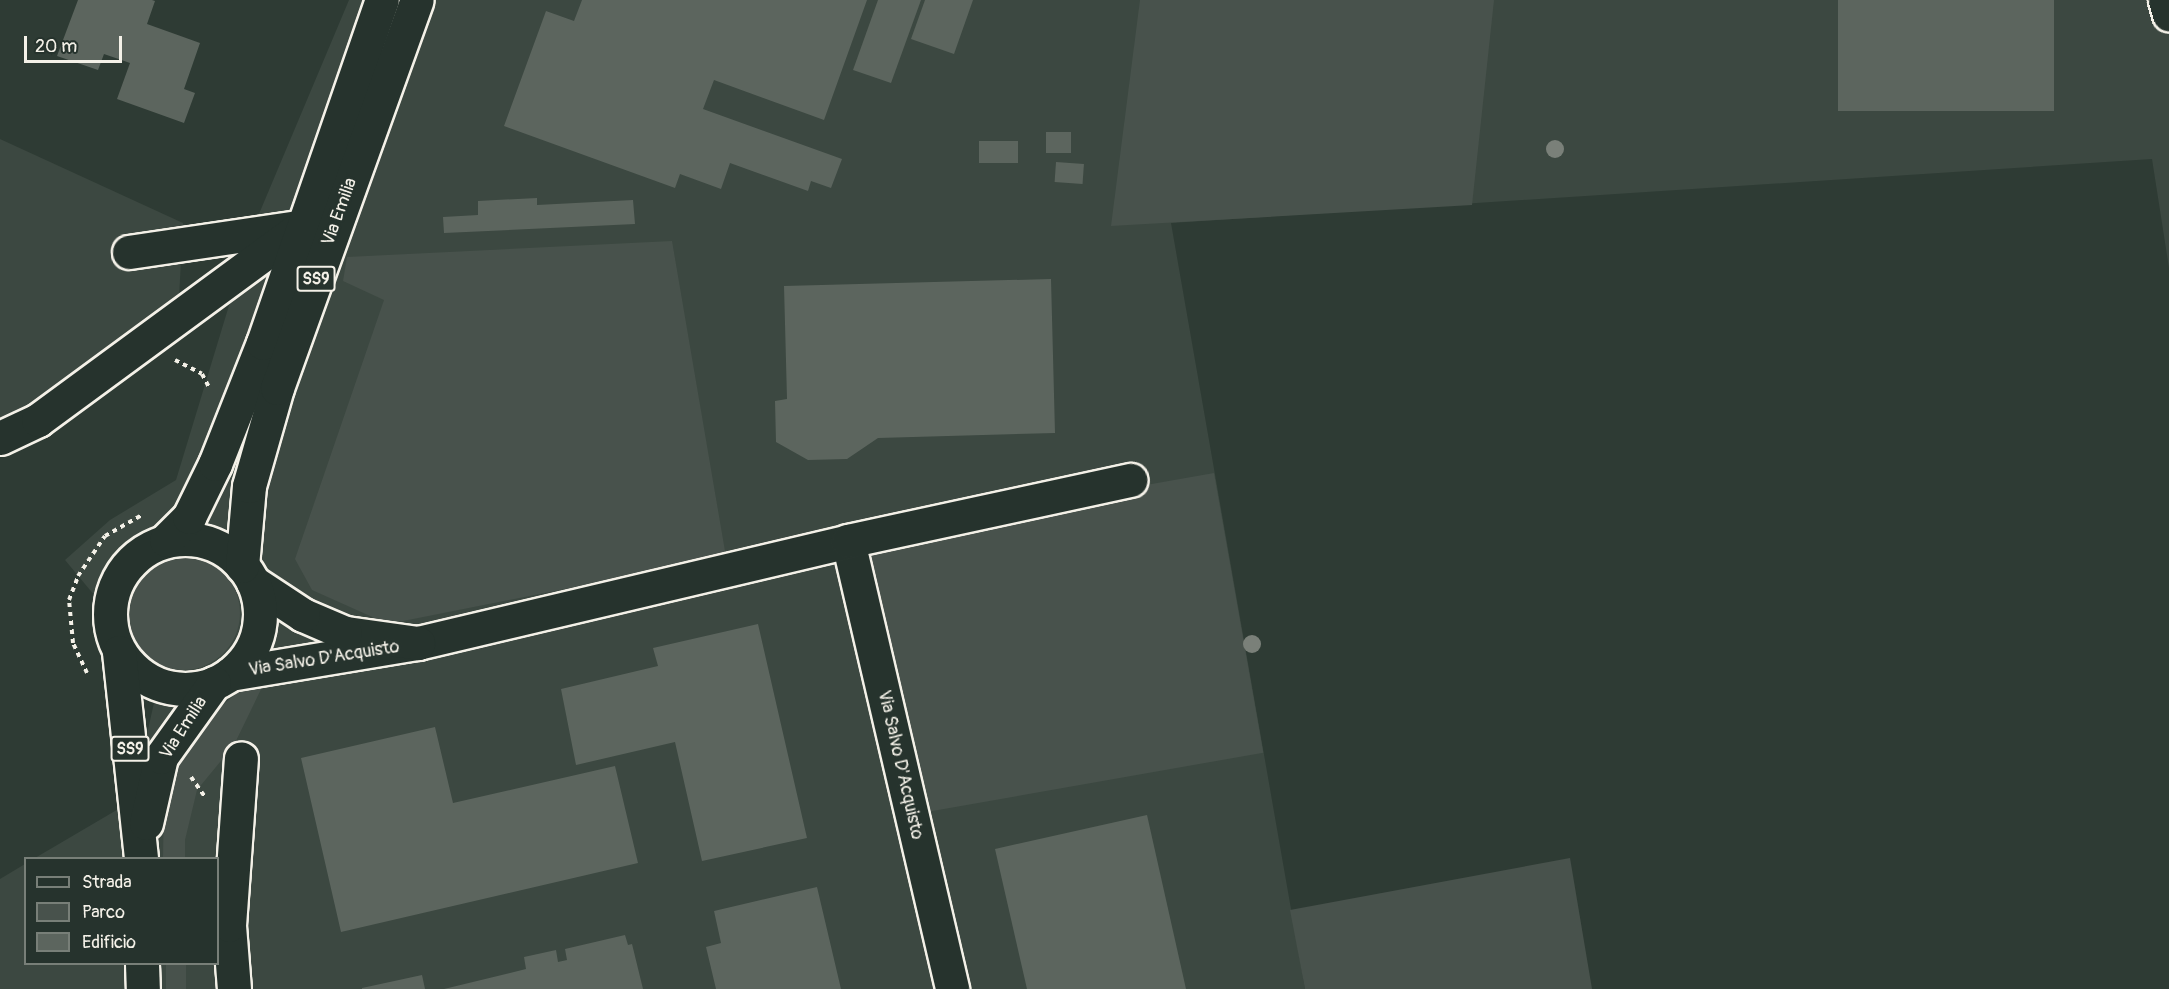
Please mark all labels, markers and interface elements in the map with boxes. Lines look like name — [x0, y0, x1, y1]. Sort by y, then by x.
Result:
scale bar — [27, 24, 124, 62]
text: 20 m — [35, 35, 77, 58]
street label: Via Emilia — [318, 175, 362, 249]
road number: SS9 — [296, 266, 336, 292]
street label: Via Salvo D'Acquisto — [247, 636, 401, 682]
street label: Via Salvo D'Acquisto — [872, 688, 928, 842]
street label: Via Emilia — [156, 692, 212, 764]
road number: SS9 — [110, 736, 150, 762]
legend — [24, 857, 219, 965]
text: Strada — [82, 871, 132, 894]
text: Parco — [82, 901, 125, 924]
text: Edificio — [82, 931, 136, 954]

